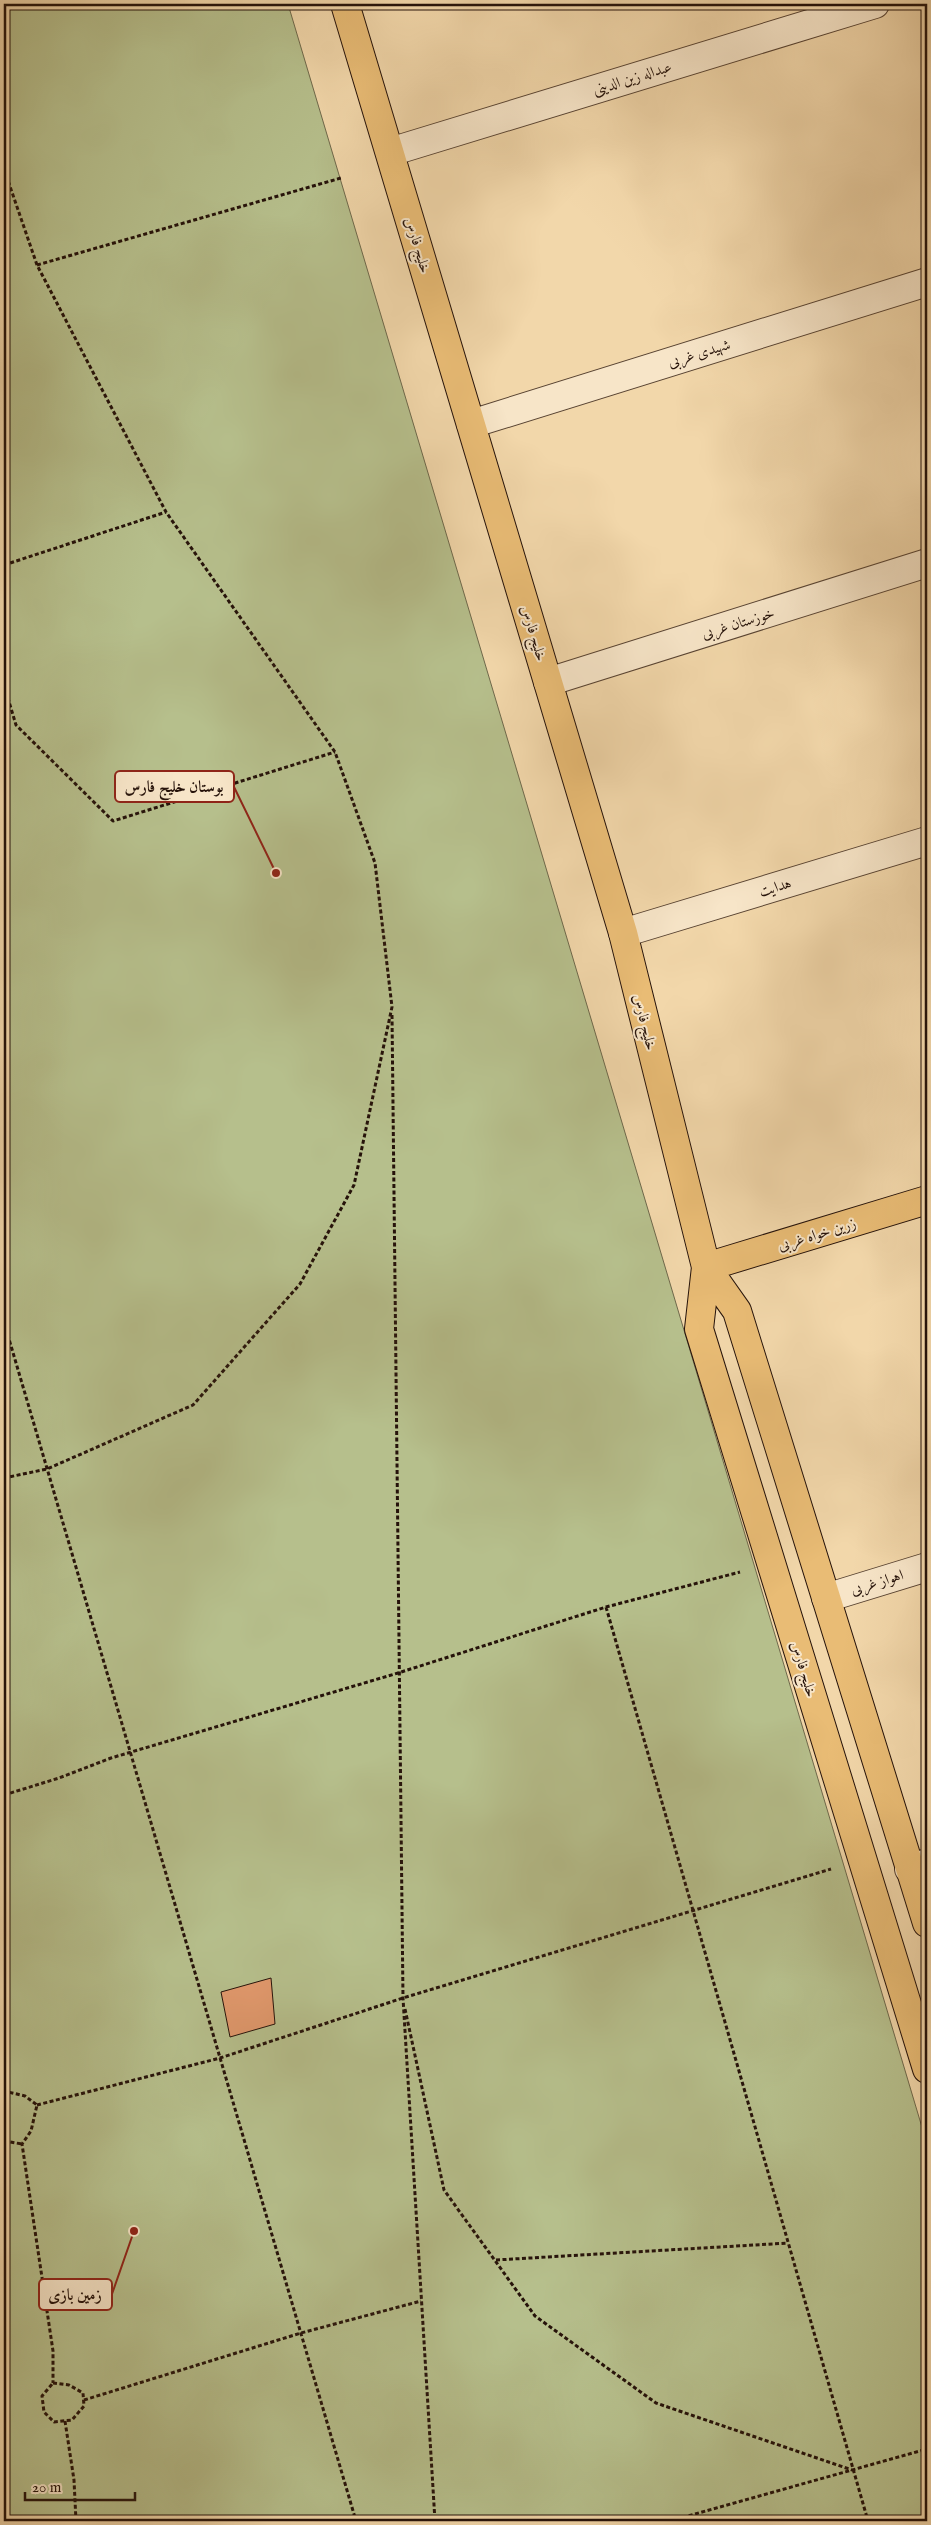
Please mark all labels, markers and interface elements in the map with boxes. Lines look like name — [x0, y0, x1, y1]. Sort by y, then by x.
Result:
street label: عبداله زین الدینی — [590, 57, 674, 99]
street label: خلیج فارس — [396, 215, 435, 276]
street label: شهیدی غربی — [666, 335, 733, 373]
street label: خلیج فارس — [512, 603, 551, 664]
street label: خوزستان غربی — [699, 603, 777, 644]
callout: بوستان خلیج فارس — [115, 771, 234, 802]
text: بوستان خلیج فارس — [125, 778, 223, 801]
street label: هدایت — [757, 874, 794, 901]
street label: خلیج فارس — [624, 992, 661, 1053]
street label: زرین خواه غربی — [776, 1214, 859, 1256]
street label: اهواز غربی — [848, 1565, 906, 1600]
street label: خلیج فارس — [782, 1639, 821, 1700]
callout: زمین بازی — [39, 2279, 112, 2310]
text: زمین بازی — [48, 2286, 102, 2306]
scale bar — [25, 2470, 135, 2502]
text: 20 m — [32, 2478, 62, 2497]

